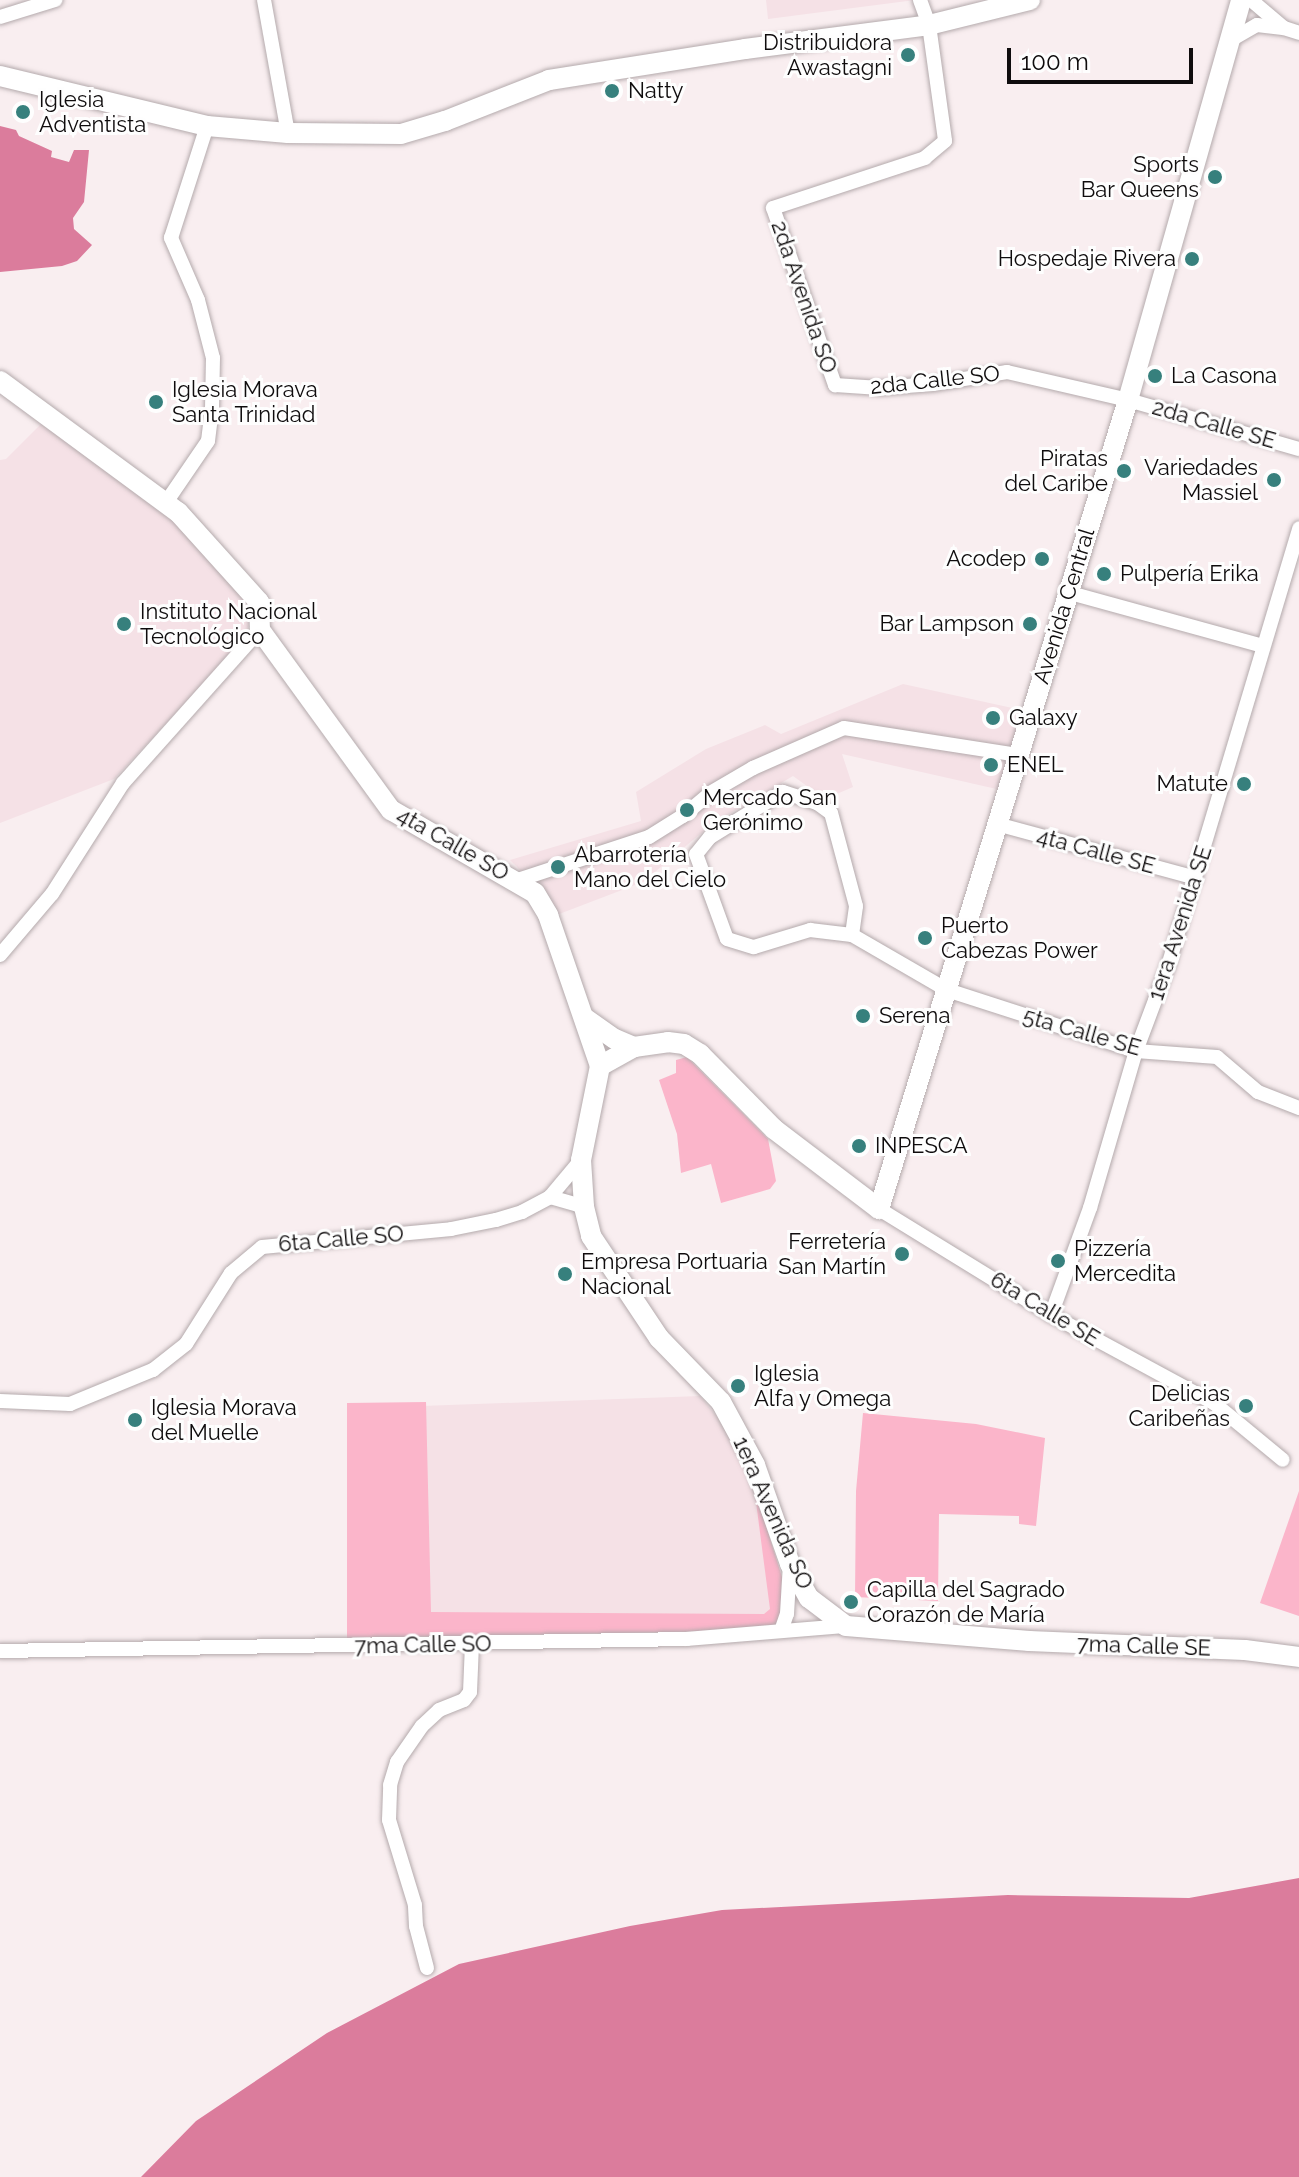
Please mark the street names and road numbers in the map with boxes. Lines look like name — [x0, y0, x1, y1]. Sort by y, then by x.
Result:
street label: 2da Avenida SO — [765, 217, 843, 377]
street label: 2da Calle SO — [869, 360, 1001, 400]
street label: 2da Calle SE — [1149, 394, 1279, 454]
street label: Avenida Central — [1028, 525, 1100, 687]
street label: 4ta Calle SO — [393, 801, 513, 887]
street label: 4ta Calle SE — [1034, 823, 1158, 879]
street label: 1era Avenida SE — [1142, 842, 1218, 1004]
street label: 5ta Calle SE — [1020, 1003, 1144, 1061]
street label: 6ta Calle SO — [277, 1220, 405, 1258]
street label: 6ta Calle SE — [986, 1266, 1104, 1352]
street label: 1era Avenida SO — [727, 1432, 819, 1594]
street label: 7ma Calle SE — [1077, 1630, 1211, 1662]
street label: 7ma Calle SO — [354, 1631, 492, 1659]

